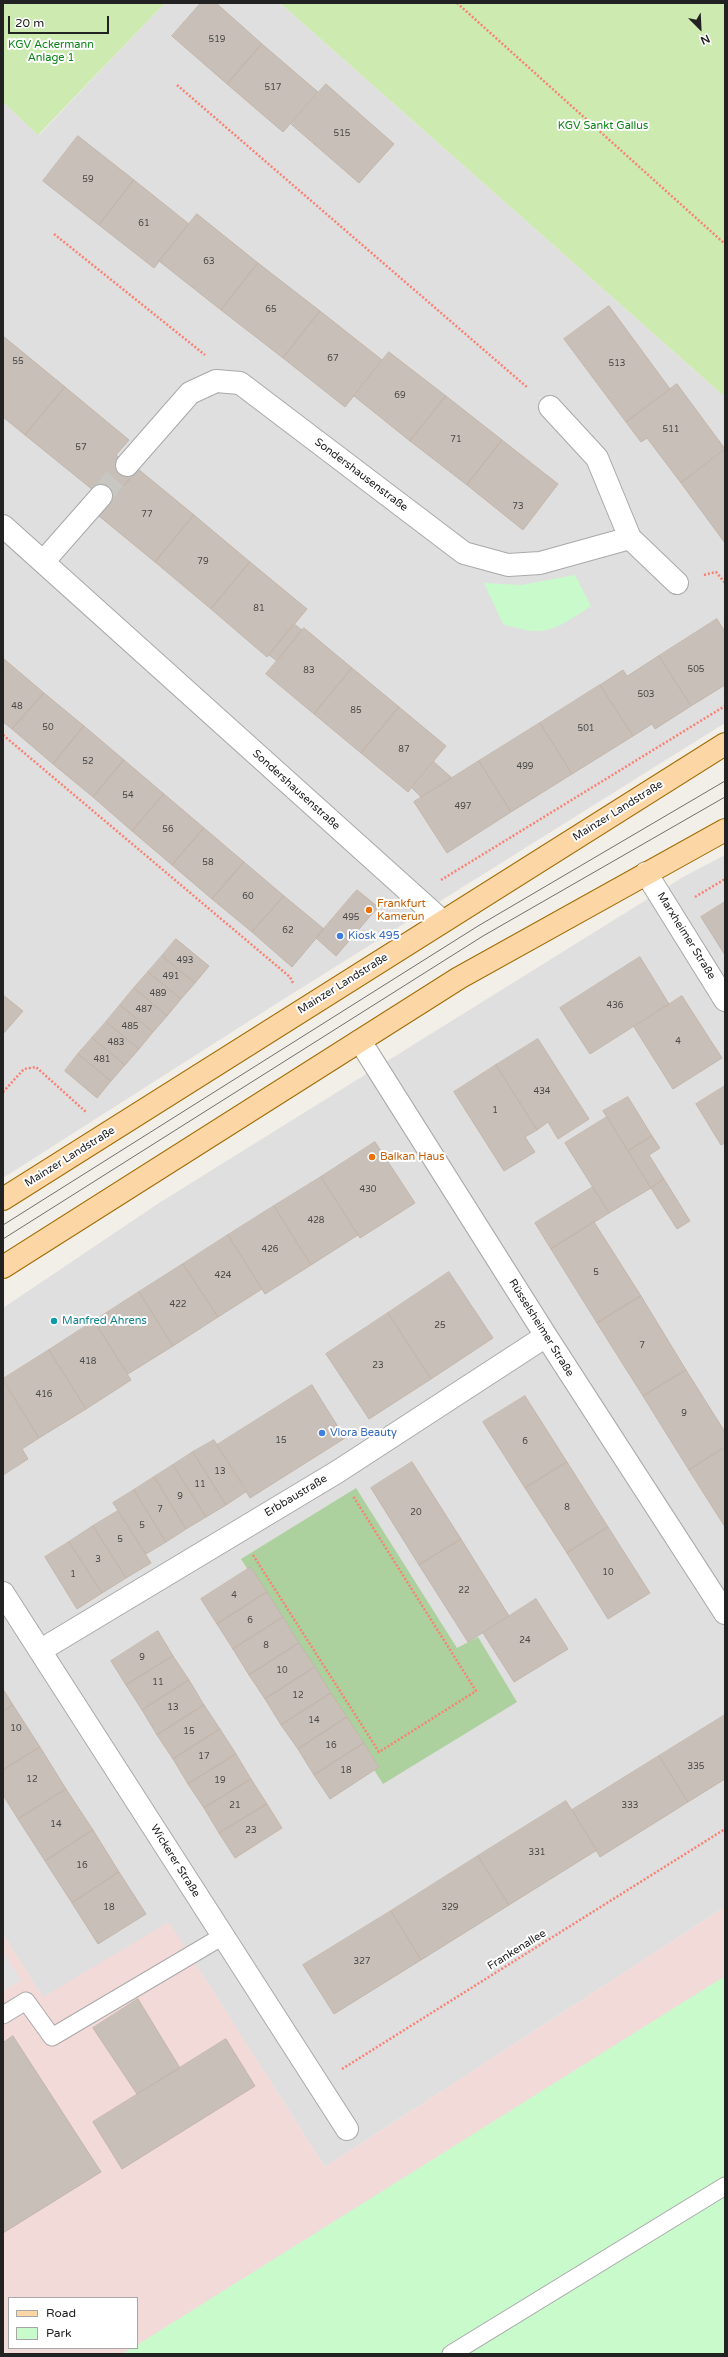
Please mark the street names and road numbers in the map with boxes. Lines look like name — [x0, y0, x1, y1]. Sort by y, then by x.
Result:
street label: Sondershausenstraße — [312, 436, 410, 514]
street label: Sondershausenstraße — [249, 747, 343, 833]
street label: Mainzer Landstraße — [570, 778, 666, 844]
street label: Marxheimer Straße — [654, 890, 718, 982]
street label: Mainzer Landstraße — [295, 951, 391, 1017]
street label: Mainzer Landstraße — [22, 1124, 118, 1190]
street label: Rüsselsheimer Straße — [506, 1277, 576, 1379]
street label: Erbbaustraße — [262, 1472, 330, 1520]
street label: Wickerer Straße — [147, 1822, 203, 1900]
street label: Frankenallee — [485, 1927, 549, 1973]

